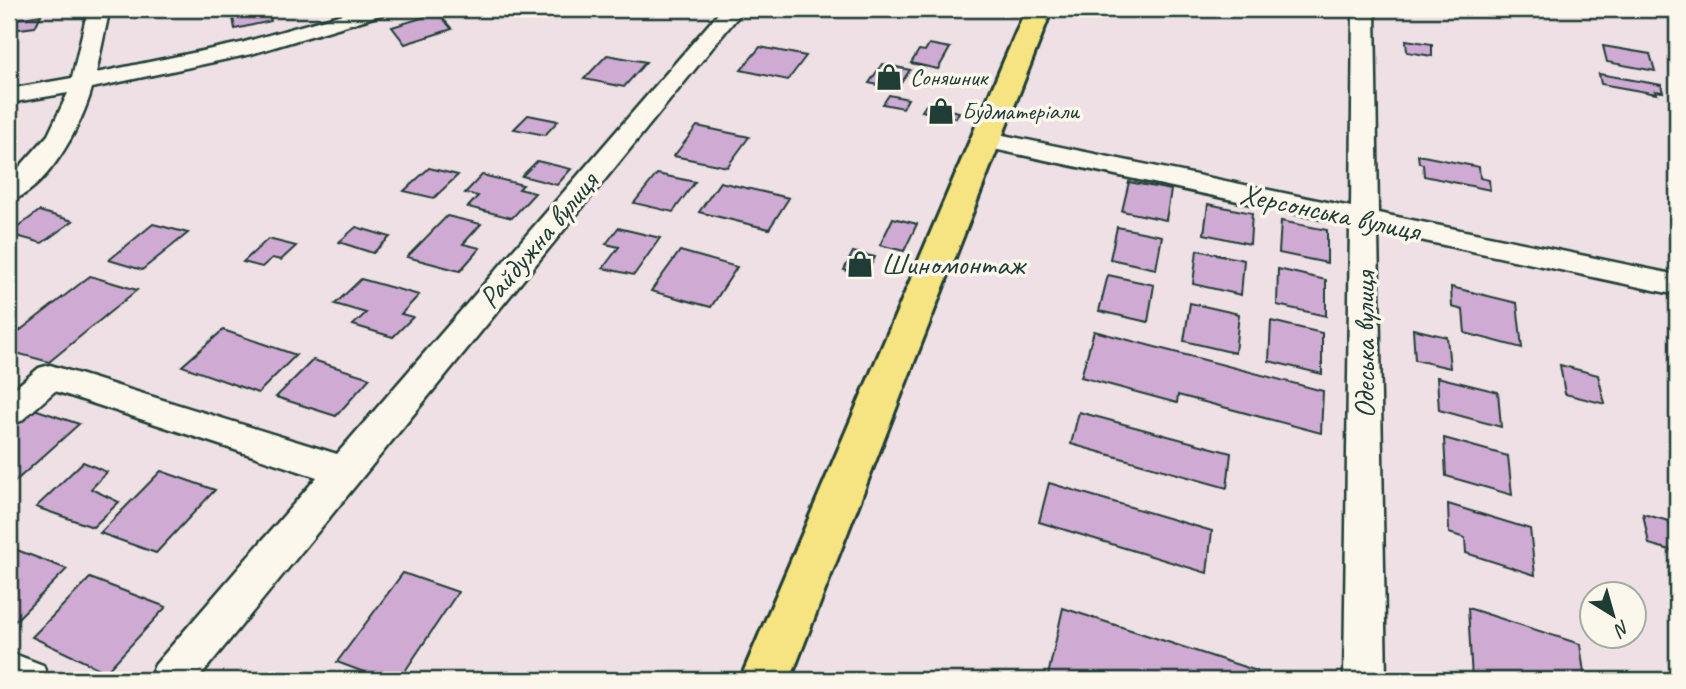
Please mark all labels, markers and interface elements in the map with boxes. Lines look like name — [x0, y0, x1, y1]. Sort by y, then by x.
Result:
shop icon: Соняшник — [874, 62, 904, 92]
place label: Соняшник — [910, 62, 989, 92]
shop icon: Будматеріали — [926, 96, 956, 126]
place label: Будматеріали — [962, 96, 1080, 126]
street label: Райдужна вулиця — [470, 162, 608, 316]
street label: Херсонська вулиця — [1237, 174, 1426, 250]
place label: Шиномонтаж — [881, 245, 1027, 283]
shop icon: Шиномонтаж — [845, 249, 875, 279]
street label: Одеська вулиця — [1345, 269, 1383, 418]
north arrow — [1578, 580, 1648, 650]
text: N — [1608, 615, 1635, 643]

